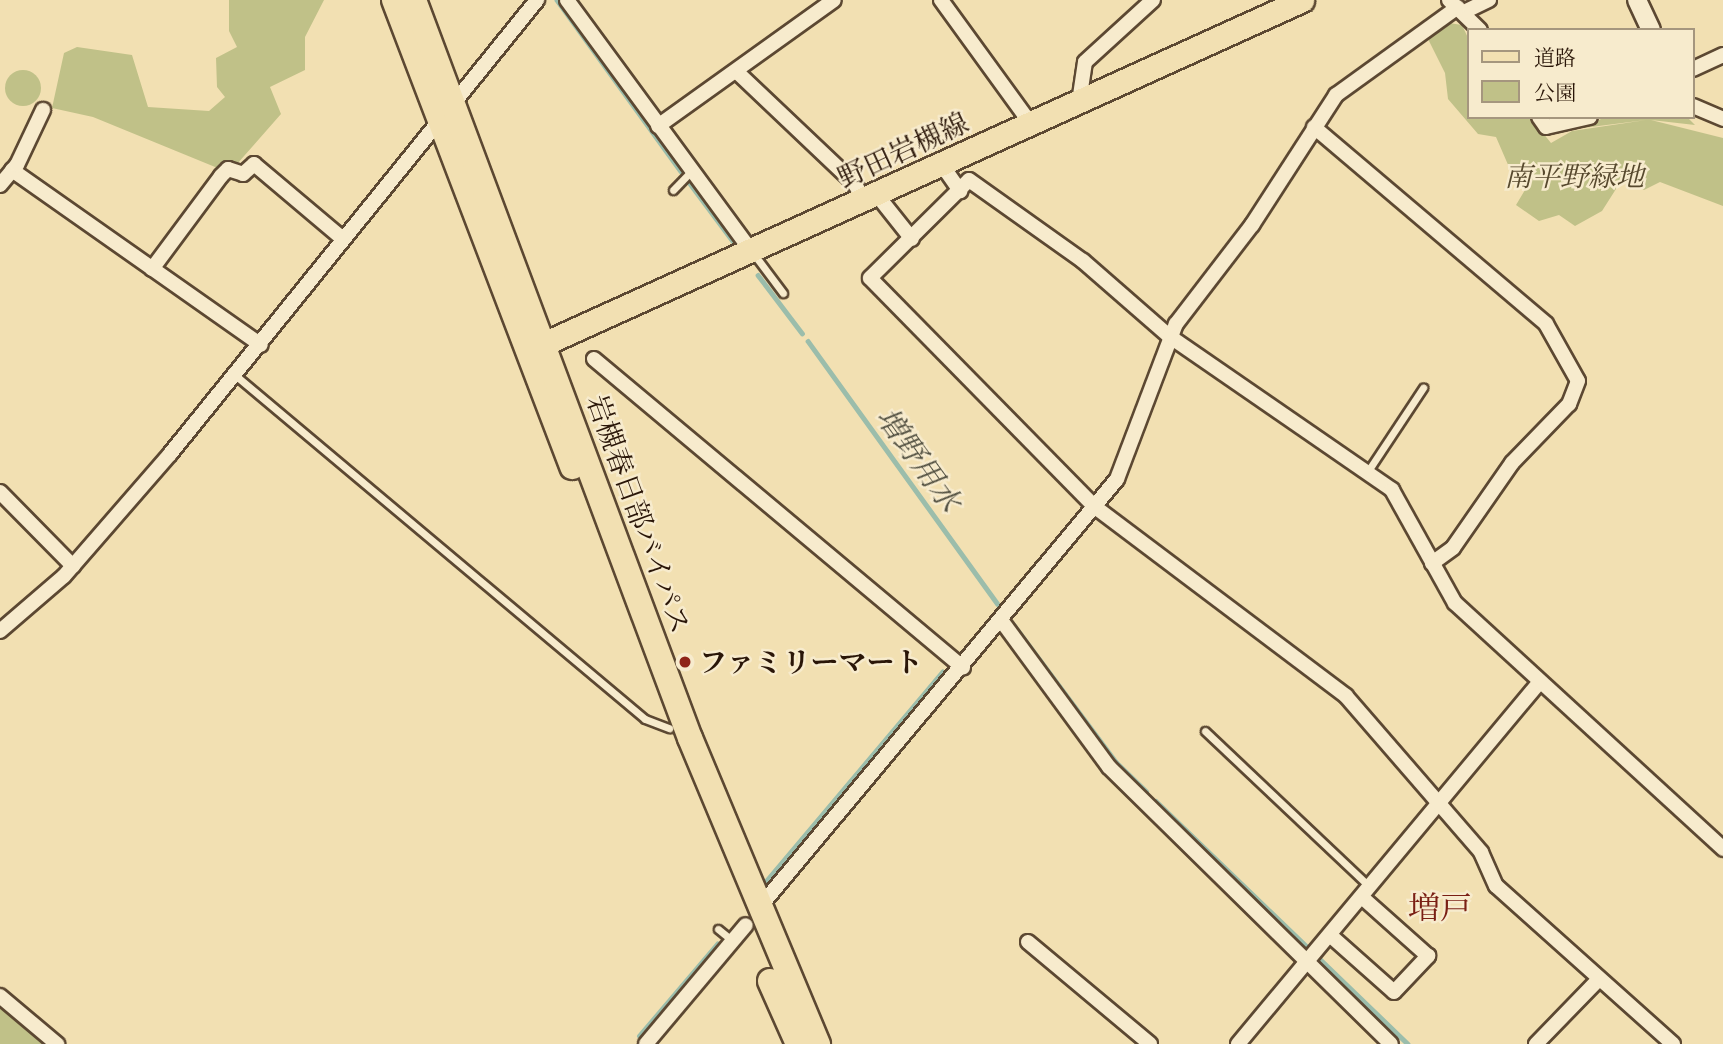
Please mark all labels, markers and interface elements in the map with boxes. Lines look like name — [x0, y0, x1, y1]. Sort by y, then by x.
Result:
legend — [1468, 28, 1695, 119]
text: 道路 — [1534, 42, 1576, 73]
text: 公園 — [1534, 77, 1576, 108]
street label: 野田岩槻線 — [832, 105, 974, 195]
park label: 南平野緑地 — [1504, 159, 1644, 193]
street label: 岩槻春日部バイパス — [580, 390, 698, 638]
water label: 増野用水 — [869, 400, 969, 518]
place label: ファミリーマート — [699, 645, 923, 679]
marker: ファミリーマート — [677, 654, 693, 670]
district label: 増戸 — [1408, 889, 1472, 927]

